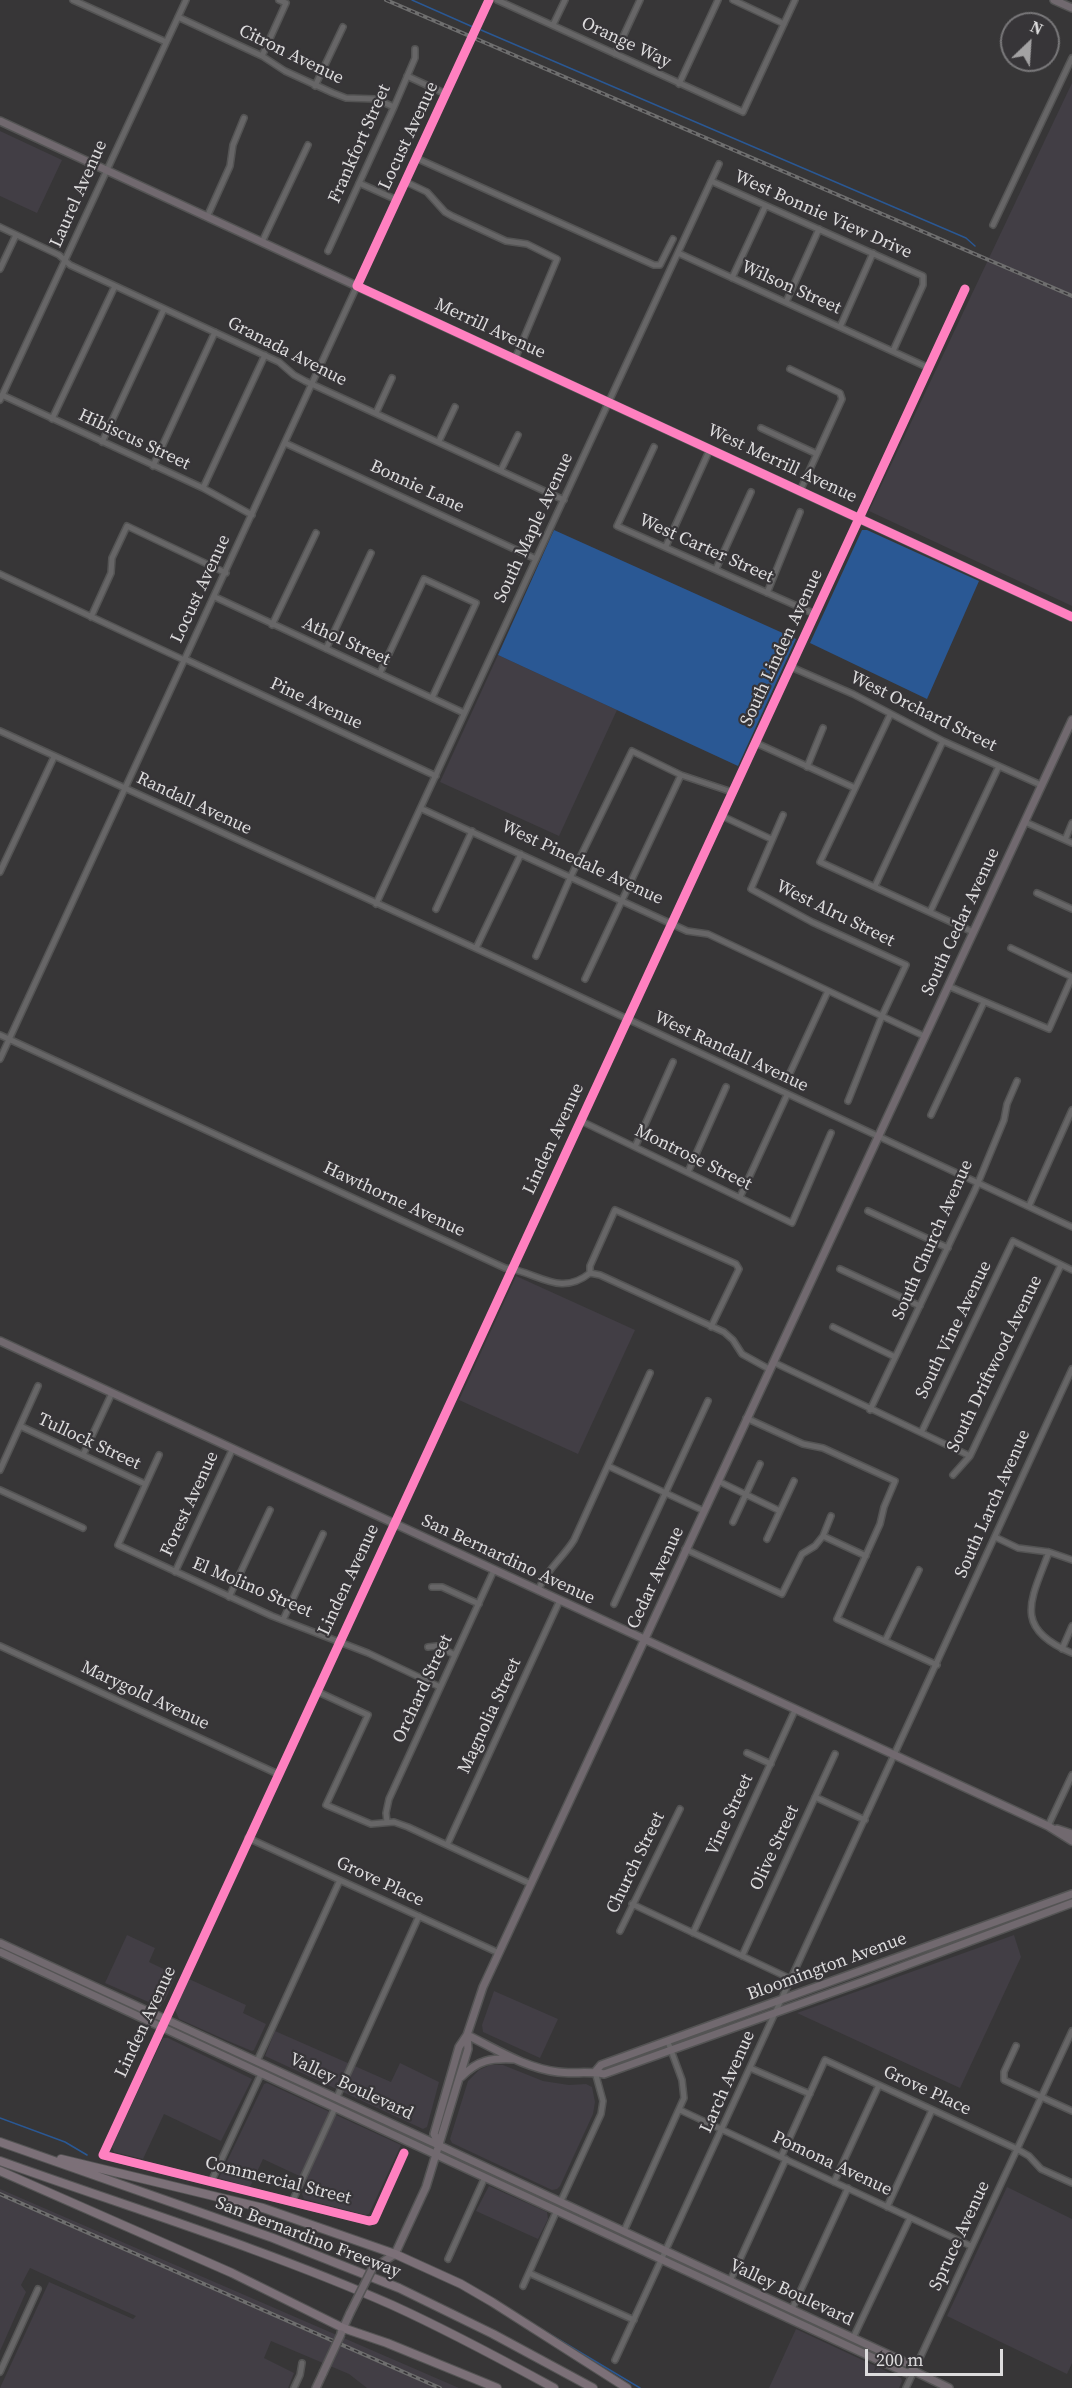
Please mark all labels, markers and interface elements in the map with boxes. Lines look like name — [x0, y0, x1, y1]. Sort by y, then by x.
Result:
north arrow — [1000, 12, 1060, 72]
street label: Orange Way — [578, 13, 674, 73]
text: N — [1027, 15, 1047, 40]
street label: Citron Avenue — [235, 20, 347, 90]
street label: Locust Avenue — [375, 78, 443, 194]
street label: Frankfort Street — [324, 81, 396, 207]
street label: Laurel Avenue — [46, 137, 112, 251]
street label: West Bonnie View Drive — [731, 166, 915, 264]
street label: Wilson Street — [738, 256, 844, 320]
street label: Merrill Avenue — [431, 294, 549, 364]
street label: Granada Avenue — [224, 313, 350, 391]
street label: Hibiscus Street — [75, 405, 193, 475]
street label: West Merrill Avenue — [704, 420, 860, 508]
street label: South Maple Avenue — [490, 450, 578, 606]
street label: Bonnie Lane — [366, 456, 468, 518]
street label: West Carter Street — [635, 510, 777, 588]
street label: Locust Avenue — [167, 531, 235, 647]
street label: South Linden Avenue — [736, 566, 828, 730]
street label: Athol Street — [299, 613, 393, 671]
street label: West Orchard Street — [846, 667, 1000, 757]
street label: Pine Avenue — [266, 673, 366, 735]
street label: Randall Avenue — [133, 768, 255, 840]
street label: West Pinedale Avenue — [498, 816, 666, 910]
street label: South Cedar Avenue — [917, 845, 1005, 999]
street label: West Alru Street — [772, 876, 898, 952]
street label: West Randall Avenue — [650, 1007, 812, 1097]
street label: Linden Avenue — [519, 1080, 589, 1198]
street label: Montrose Street — [631, 1120, 755, 1196]
street label: South Church Avenue — [888, 1157, 978, 1323]
street label: Hawthorne Avenue — [320, 1158, 468, 1242]
street label: South Vine Avenue — [911, 1258, 997, 1402]
street label: South Driftwood Avenue — [943, 1272, 1047, 1456]
street label: Tullock Street — [34, 1409, 144, 1475]
street label: South Larch Avenue — [951, 1426, 1035, 1582]
street label: Forest Avenue — [156, 1448, 224, 1560]
street label: San Bernardino Avenue — [418, 1510, 598, 1610]
street label: Linden Avenue — [314, 1521, 384, 1639]
street label: Cedar Avenue — [623, 1523, 689, 1633]
street label: El Molino Street — [189, 1553, 315, 1623]
street label: Orchard Street — [388, 1631, 458, 1747]
street label: Magnolia Street — [454, 1655, 526, 1777]
street label: Marygold Avenue — [77, 1657, 213, 1735]
street label: Vine Street — [702, 1771, 758, 1859]
street label: Olive Street — [746, 1802, 804, 1894]
street label: Church Street — [602, 1809, 670, 1917]
street label: Grove Place — [333, 1852, 427, 1912]
street label: Bloomington Avenue — [744, 1928, 910, 2006]
street label: Linden Avenue — [111, 1963, 181, 2081]
street label: Larch Avenue — [696, 2027, 760, 2137]
street label: Valley Boulevard — [286, 2049, 416, 2125]
street label: Grove Place — [880, 2061, 974, 2121]
street label: Pomona Avenue — [769, 2127, 895, 2201]
street label: Commercial Street — [203, 2152, 353, 2210]
street label: Spruce Avenue — [925, 2178, 995, 2294]
street label: San Bernardino Freeway — [212, 2193, 404, 2283]
street label: Valley Boulevard — [726, 2255, 856, 2331]
scale bar — [868, 2337, 1006, 2375]
text: 200 m — [876, 2347, 923, 2372]

